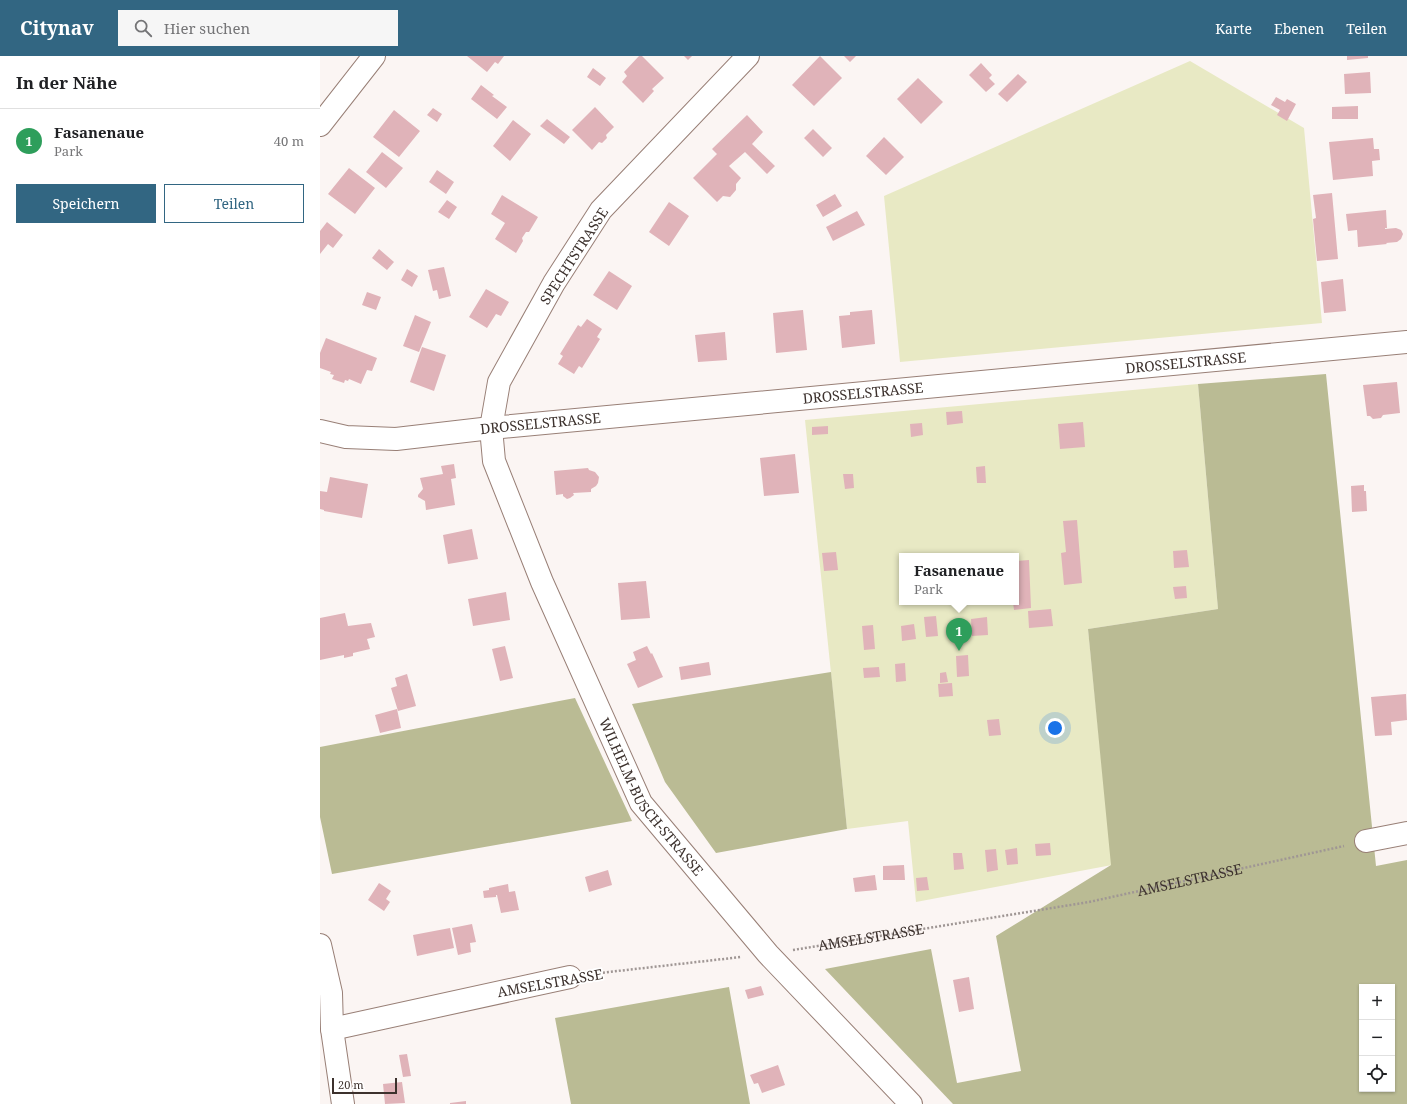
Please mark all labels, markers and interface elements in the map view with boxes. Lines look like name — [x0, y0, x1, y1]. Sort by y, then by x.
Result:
search box — [118, 10, 398, 46]
text: Citynav — [20, 15, 94, 41]
icon: search — [132, 17, 154, 39]
text: Hier suchen — [164, 18, 250, 38]
text: Karte — [1215, 19, 1252, 38]
text: Ebenen — [1274, 19, 1324, 38]
text: Teilen — [1346, 19, 1387, 38]
text: In der Nähe — [16, 71, 117, 94]
text: Fasanenaue — [54, 122, 144, 142]
text: 1 — [25, 132, 33, 150]
text: 40 m — [274, 132, 304, 150]
text: Park — [54, 142, 83, 160]
button: Speichern — [16, 184, 156, 223]
button: Teilen — [164, 184, 304, 223]
street label: SPECHTSTRASSE — [535, 203, 612, 308]
street label: DROSSELSTRASSE — [1124, 347, 1247, 377]
street label: DROSSELSTRASSE — [802, 377, 924, 408]
street label: DROSSELSTRASSE — [479, 408, 602, 438]
popup — [899, 553, 1019, 605]
text: Fasanenaue — [914, 560, 1004, 580]
text: Park — [914, 580, 943, 598]
pin: 1 — [946, 618, 972, 651]
street label: WILHELM-BUSCH-STRASSE — [595, 715, 708, 879]
your location — [1045, 718, 1065, 738]
street label: AMSELSTRASSE — [1135, 859, 1244, 900]
street label: AMSELSTRASSE — [817, 919, 926, 955]
street label: AMSELSTRASSE — [496, 964, 605, 1001]
map controls — [1359, 984, 1395, 1092]
button: + — [1359, 984, 1395, 1020]
button: − — [1359, 1020, 1395, 1056]
button: locate — [1359, 1056, 1395, 1092]
scale bar — [332, 1076, 397, 1095]
text: 20 m — [338, 1077, 364, 1092]

